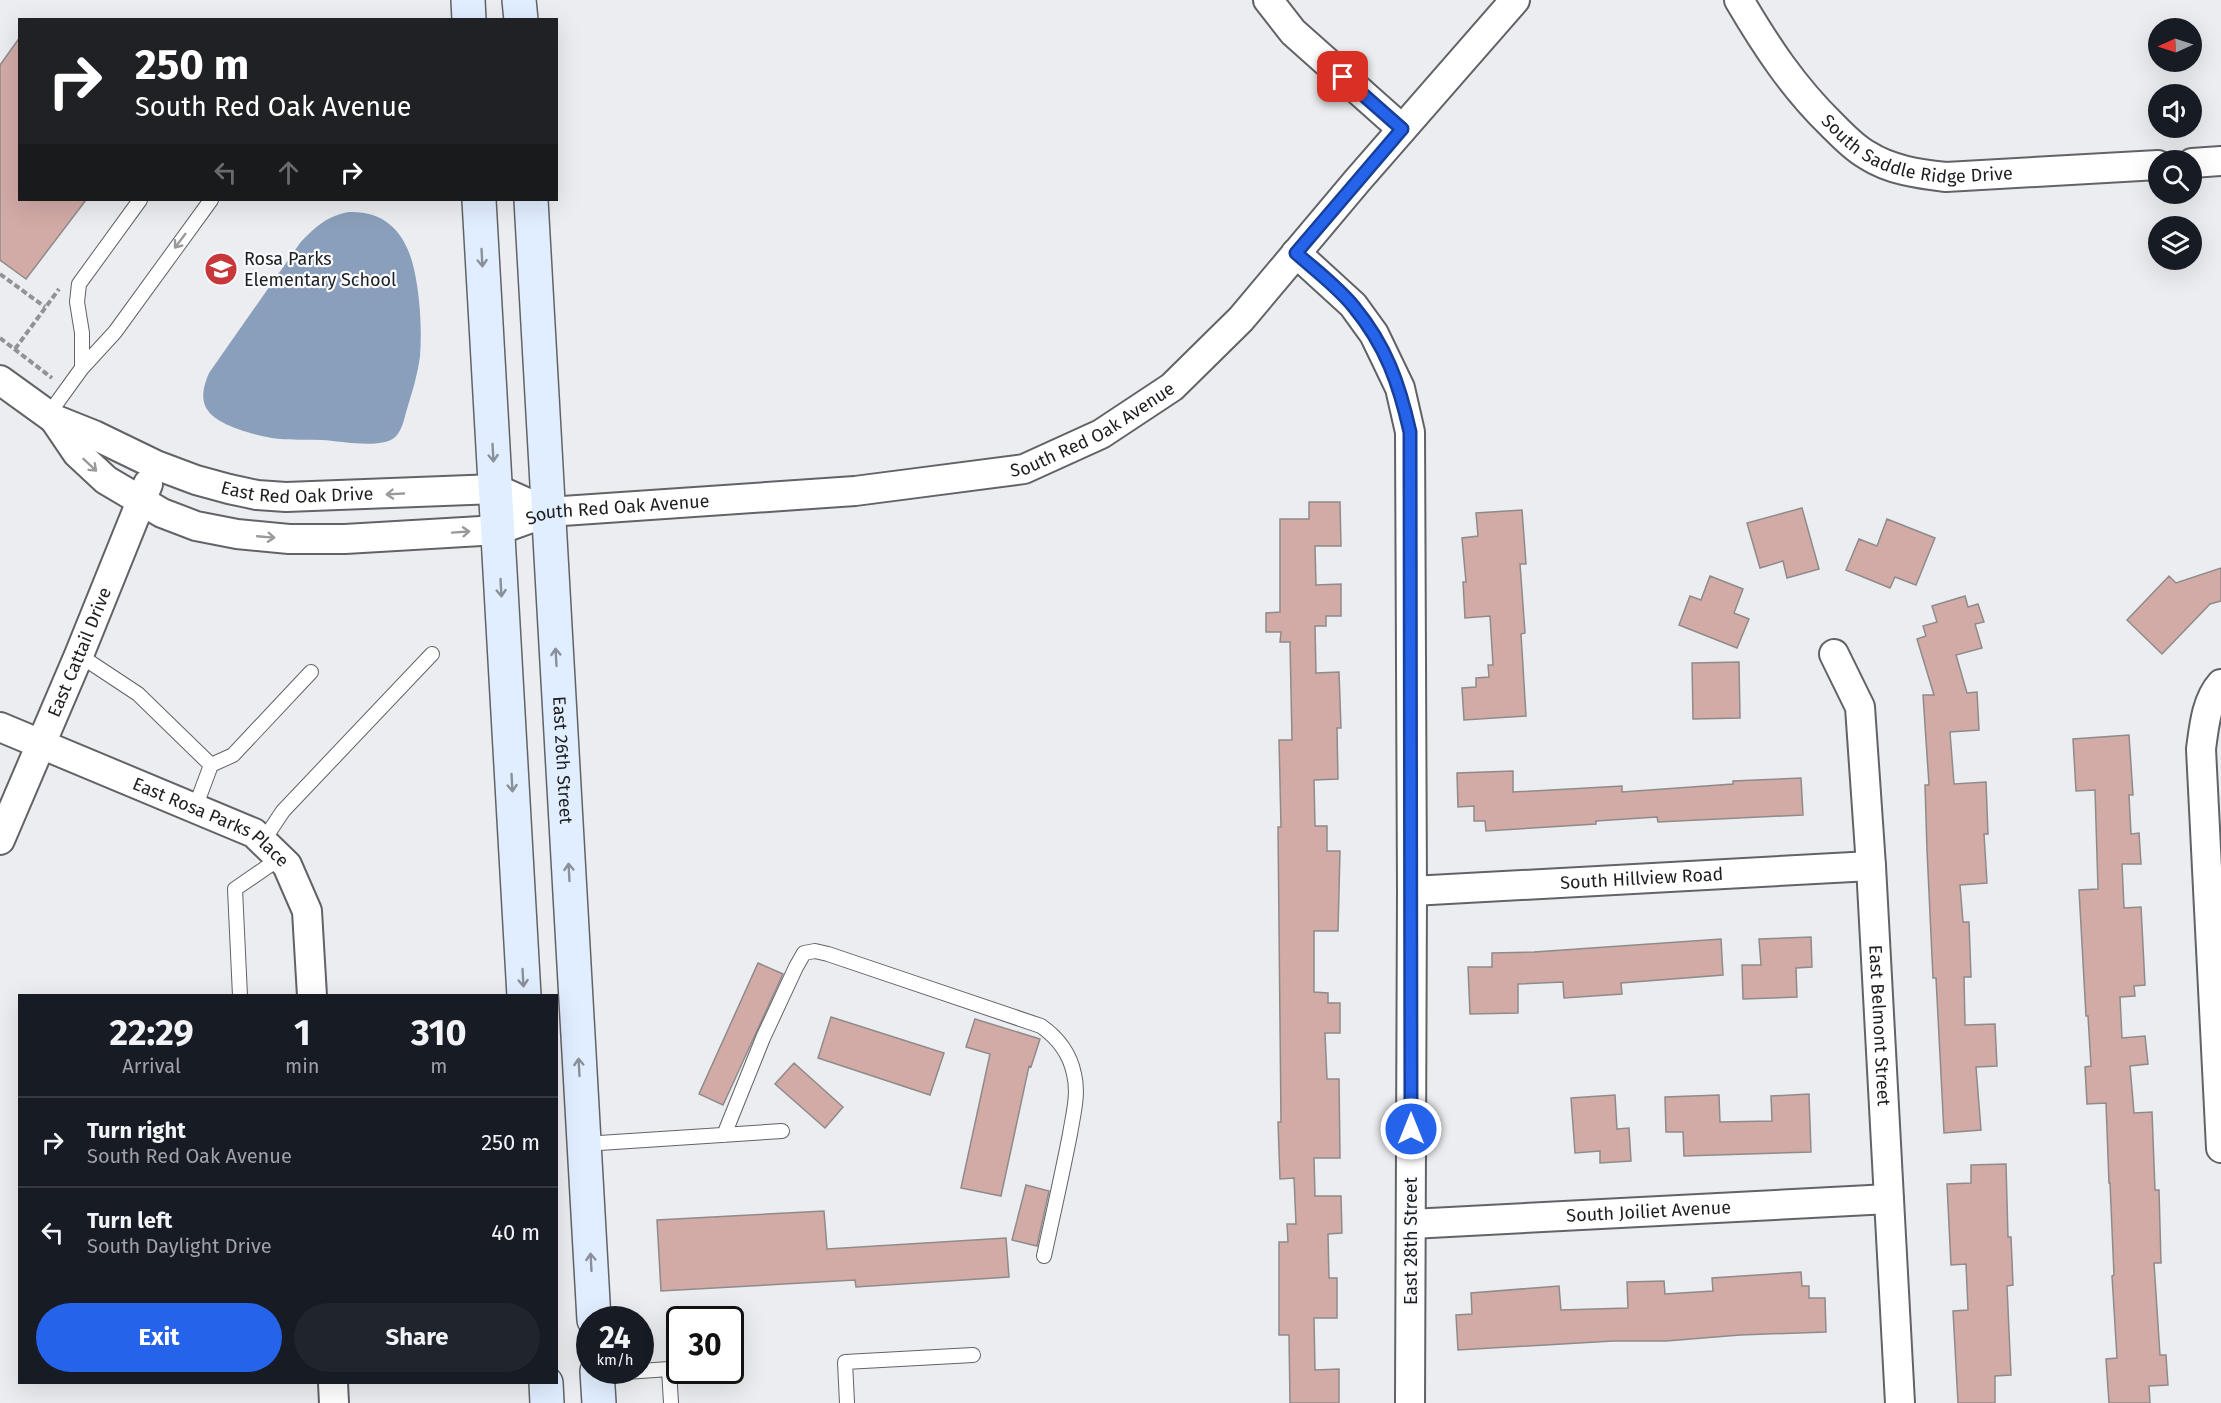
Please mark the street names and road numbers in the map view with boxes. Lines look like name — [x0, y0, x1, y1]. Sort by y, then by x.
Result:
street label: South Saddle Ridge Drive — [1817, 110, 2013, 188]
street label: South Red Oak Avenue — [1009, 377, 1179, 482]
street label: East Red Oak Drive — [218, 476, 374, 508]
street label: South Red Oak Avenue — [523, 490, 710, 530]
street label: East Cattail Drive — [43, 584, 116, 720]
street label: East 26th Street — [548, 696, 577, 825]
street label: East Rosa Parks Place — [129, 773, 293, 872]
street label: South Hillview Road — [1560, 863, 1724, 894]
street label: East Belmont Street — [1864, 944, 1895, 1107]
street label: East 28th Street — [1400, 1176, 1422, 1305]
street label: South Joiliet Avenue — [1566, 1196, 1732, 1227]

